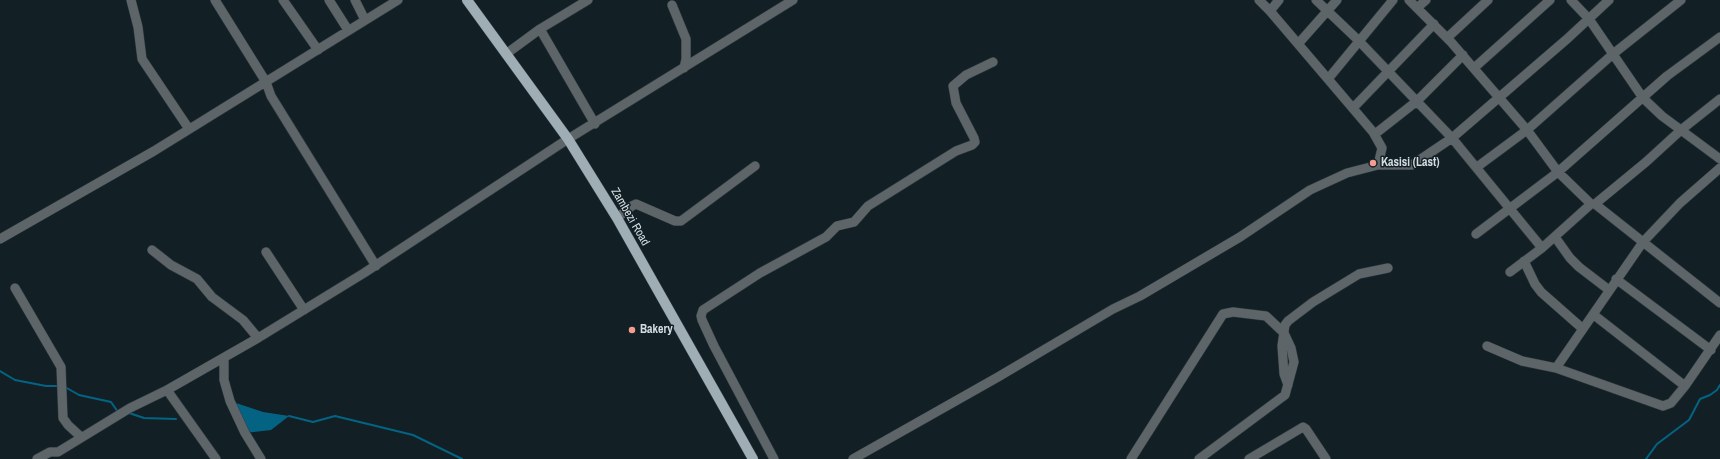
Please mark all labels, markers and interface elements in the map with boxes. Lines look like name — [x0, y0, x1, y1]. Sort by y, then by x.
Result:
place label: Kasisi (Last) — [1381, 156, 1440, 170]
marker: Kasisi (Last) — [1368, 158, 1378, 168]
street label: Zambezi Road — [608, 185, 652, 249]
place label: Bakery — [640, 323, 673, 337]
marker: Bakery — [627, 325, 637, 335]

